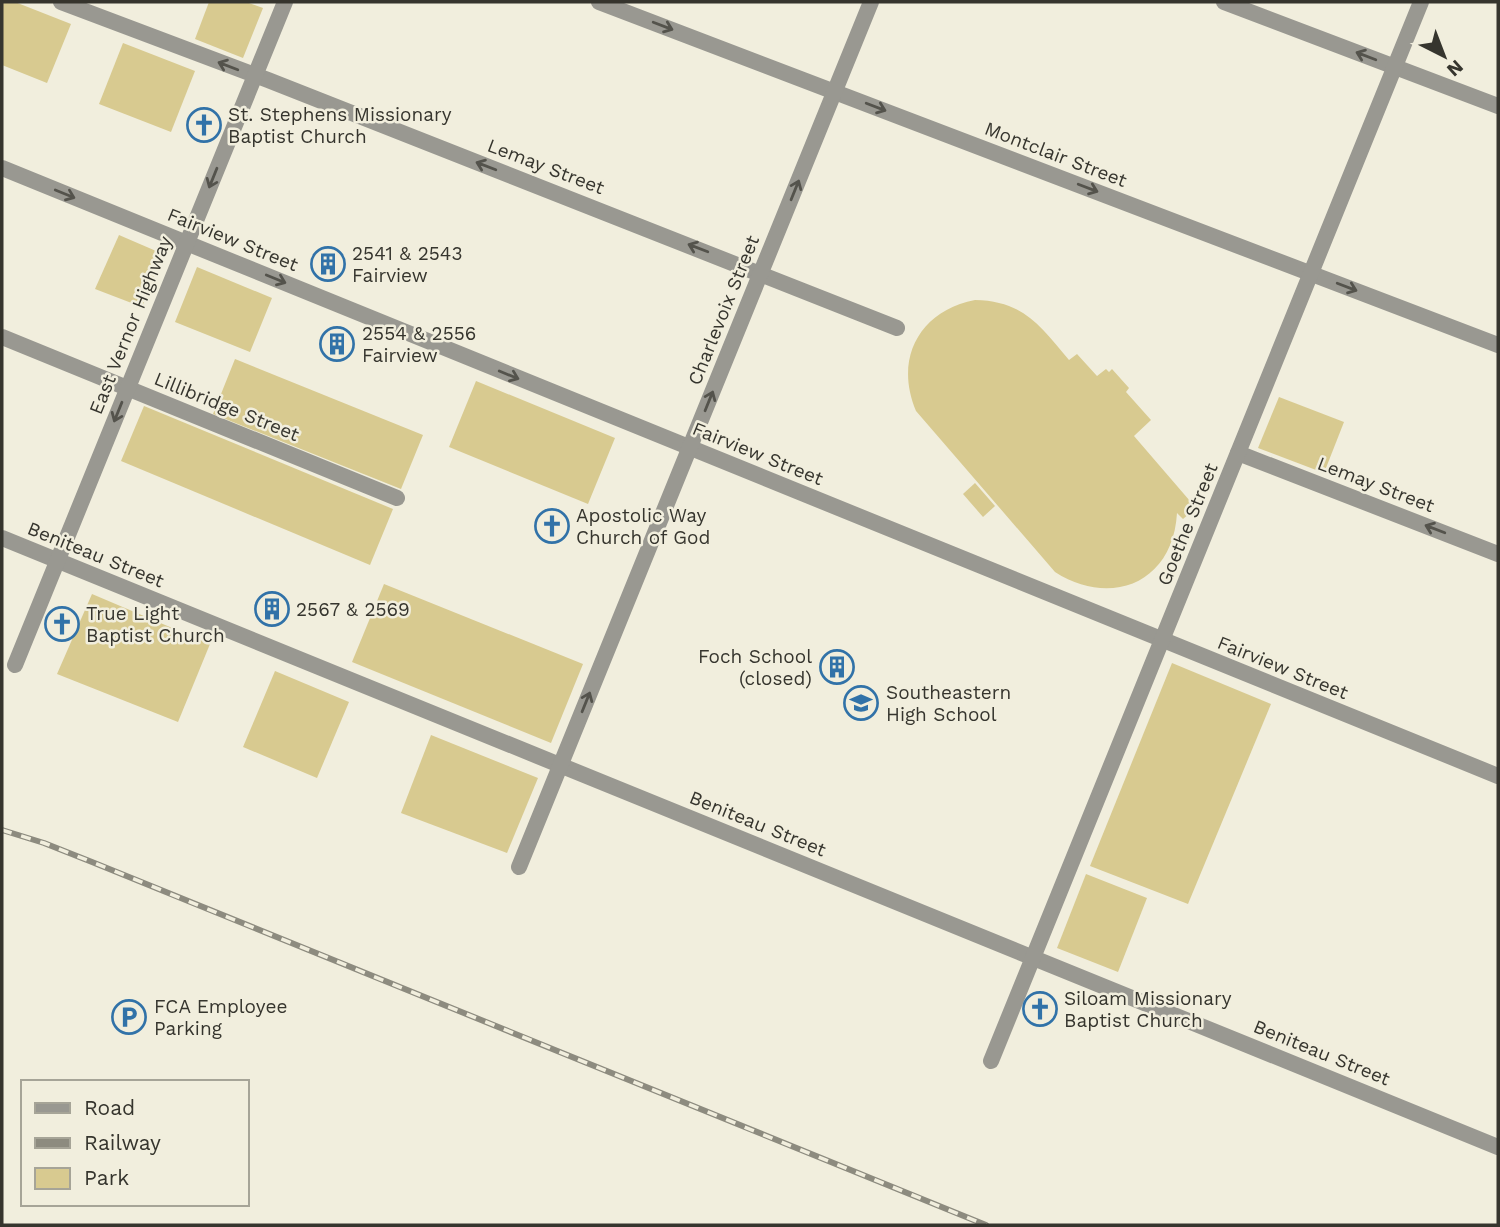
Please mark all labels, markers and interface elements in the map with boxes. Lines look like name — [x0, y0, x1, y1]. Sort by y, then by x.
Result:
one-way arrow — [652, 21, 674, 33]
north arrow — [1409, 21, 1479, 91]
one-way arrow — [1355, 48, 1377, 61]
text: N — [1442, 55, 1468, 82]
one-way arrow — [217, 59, 239, 72]
one-way arrow — [864, 102, 886, 115]
place label: St. Stephens Missionary Baptist Church — [228, 103, 452, 148]
church icon: St. Stephens Missionary Baptist Church — [185, 106, 223, 144]
street label: Montclair Street — [982, 117, 1130, 192]
street label: Lemay Street — [484, 134, 608, 199]
one-way arrow — [475, 158, 497, 171]
one-way arrow — [206, 167, 219, 189]
one-way arrow — [789, 179, 802, 201]
one-way arrow — [1077, 183, 1099, 196]
one-way arrow — [54, 188, 75, 201]
street label: Fairview Street — [164, 203, 302, 276]
street label: Charlevoix Street — [683, 232, 764, 388]
street label: East Vernor Highway — [84, 233, 177, 418]
one-way arrow — [687, 241, 709, 254]
place label: 2541 & 2543 Fairview — [352, 242, 462, 287]
building icon: 2541 & 2543 Fairview — [309, 245, 347, 283]
one-way arrow — [264, 274, 286, 287]
one-way arrow — [1335, 281, 1357, 294]
place label: 2554 & 2556 Fairview — [362, 322, 476, 367]
building icon: 2554 & 2556 Fairview — [318, 325, 356, 363]
street label: Lillibridge Street — [151, 367, 303, 446]
one-way arrow — [498, 369, 520, 382]
one-way arrow — [704, 390, 717, 412]
one-way arrow — [111, 400, 124, 422]
street label: Fairview Street — [689, 417, 827, 490]
street label: Lemay Street — [1314, 452, 1438, 517]
street label: Goethe Street — [1152, 459, 1223, 589]
place label: Apostolic Way Church of God — [576, 504, 710, 549]
church icon: Apostolic Way Church of God — [533, 507, 571, 545]
street label: Beniteau Street — [24, 517, 167, 592]
one-way arrow — [1424, 522, 1446, 535]
building icon: 2567 & 2569 — [253, 590, 291, 628]
place label: 2567 & 2569 — [296, 598, 410, 621]
place label: True Light Baptist Church — [86, 602, 225, 647]
church icon: True Light Baptist Church — [43, 605, 81, 643]
street label: Fairview Street — [1214, 631, 1352, 704]
place label: Foch School (closed) — [698, 645, 812, 690]
building icon: Foch School (closed) — [818, 648, 856, 686]
place label: Southeastern High School — [886, 681, 1011, 726]
school or university icon: Southeastern High School — [842, 684, 880, 722]
one-way arrow — [581, 692, 594, 713]
street label: Beniteau Street — [686, 786, 829, 861]
place label: Siloam Missionary Baptist Church — [1064, 987, 1232, 1032]
church icon: Siloam Missionary Baptist Church — [1021, 990, 1059, 1028]
place label: FCA Employee Parking — [154, 995, 287, 1040]
parking icon: FCA Employee Parking — [110, 998, 148, 1036]
street label: Beniteau Street — [1250, 1015, 1393, 1090]
legend — [21, 1080, 248, 1206]
text: Road — [84, 1095, 135, 1120]
text: Railway — [84, 1130, 161, 1155]
text: Park — [84, 1165, 129, 1190]

